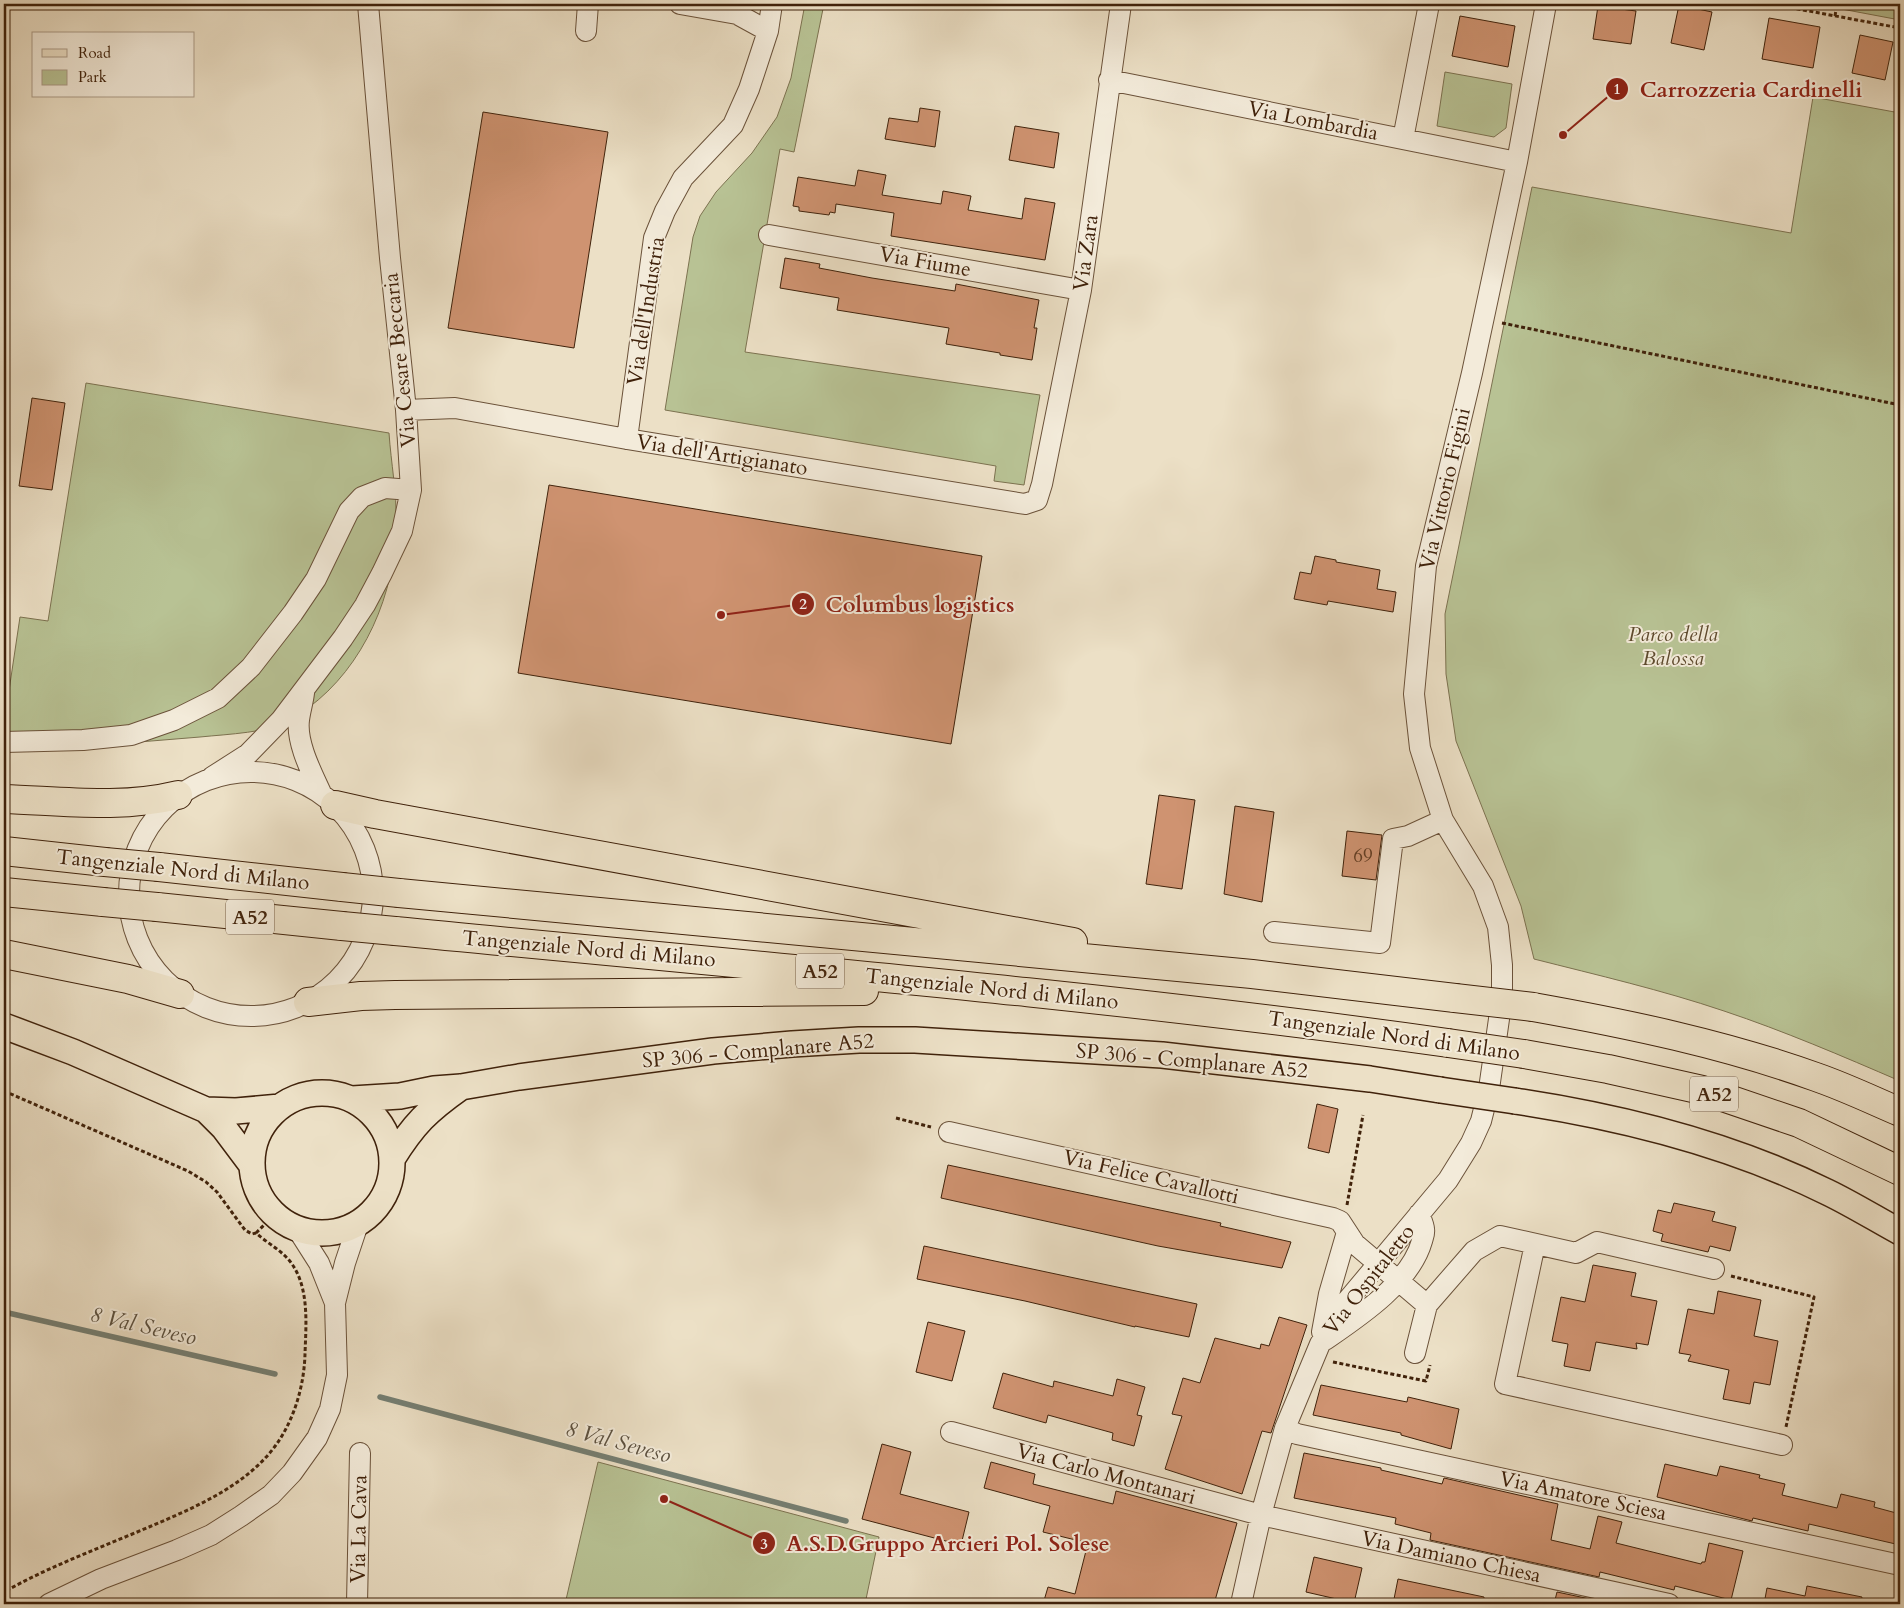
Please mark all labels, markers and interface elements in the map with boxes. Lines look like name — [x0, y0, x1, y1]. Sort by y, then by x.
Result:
legend — [32, 32, 195, 98]
text: Road — [78, 43, 111, 63]
text: Park — [78, 67, 107, 87]
callout: Carrozzeria Cardinelli — [1605, 70, 1872, 107]
text: Carrozzeria Cardinelli — [1640, 75, 1862, 105]
text: 1 — [1613, 79, 1621, 99]
street label: Via Lombardia — [1245, 94, 1381, 148]
street label: Via Zara — [1066, 213, 1106, 293]
street label: Via dell'Industria — [620, 234, 672, 388]
street label: Via Fiume — [877, 240, 973, 284]
street label: Via Cesare Beccaria — [376, 271, 424, 449]
street label: Via Vittorio Figini — [1412, 405, 1478, 573]
street label: Via dell'Artigianato — [634, 427, 810, 483]
callout: Columbus logistics — [791, 586, 1025, 623]
text: Columbus logistics — [826, 590, 1014, 620]
text: 2 — [799, 594, 807, 614]
park label: Parco della Balossa — [1628, 620, 1718, 673]
street label: Tangenziale Nord di Milano — [55, 842, 311, 898]
house number: 69 — [1353, 843, 1373, 869]
road number: A52 — [226, 900, 274, 934]
street label: Tangenziale Nord di Milano — [461, 923, 717, 975]
road number: A52 — [796, 954, 844, 988]
street label: Tangenziale Nord di Milano — [864, 961, 1120, 1017]
street label: Tangenziale Nord di Milano — [1266, 1004, 1522, 1068]
street label: SP 306 - Complanare A52 — [641, 1026, 875, 1076]
street label: SP 306 - Complanare A52 — [1075, 1036, 1309, 1086]
road number: A52 — [1690, 1076, 1738, 1112]
street label: Via Felice Cavallotti — [1060, 1143, 1242, 1211]
street label: Via Ospitaletto — [1316, 1218, 1422, 1342]
water label: 8 Val Seveso — [87, 1299, 199, 1353]
water label: 8 Val Seveso — [562, 1413, 674, 1471]
street label: Via Carlo Montanari — [1013, 1436, 1199, 1512]
street label: Via Amatore Sciesa — [1497, 1464, 1669, 1528]
street label: Via La Cava — [344, 1475, 374, 1583]
street label: Via Damiano Chiesa — [1358, 1524, 1544, 1590]
callout: A.S.D.Gruppo Arcieri Pol. Solese — [752, 1525, 1120, 1562]
text: A.S.D.Gruppo Arcieri Pol. Solese — [786, 1529, 1110, 1559]
text: 3 — [760, 1534, 768, 1554]

